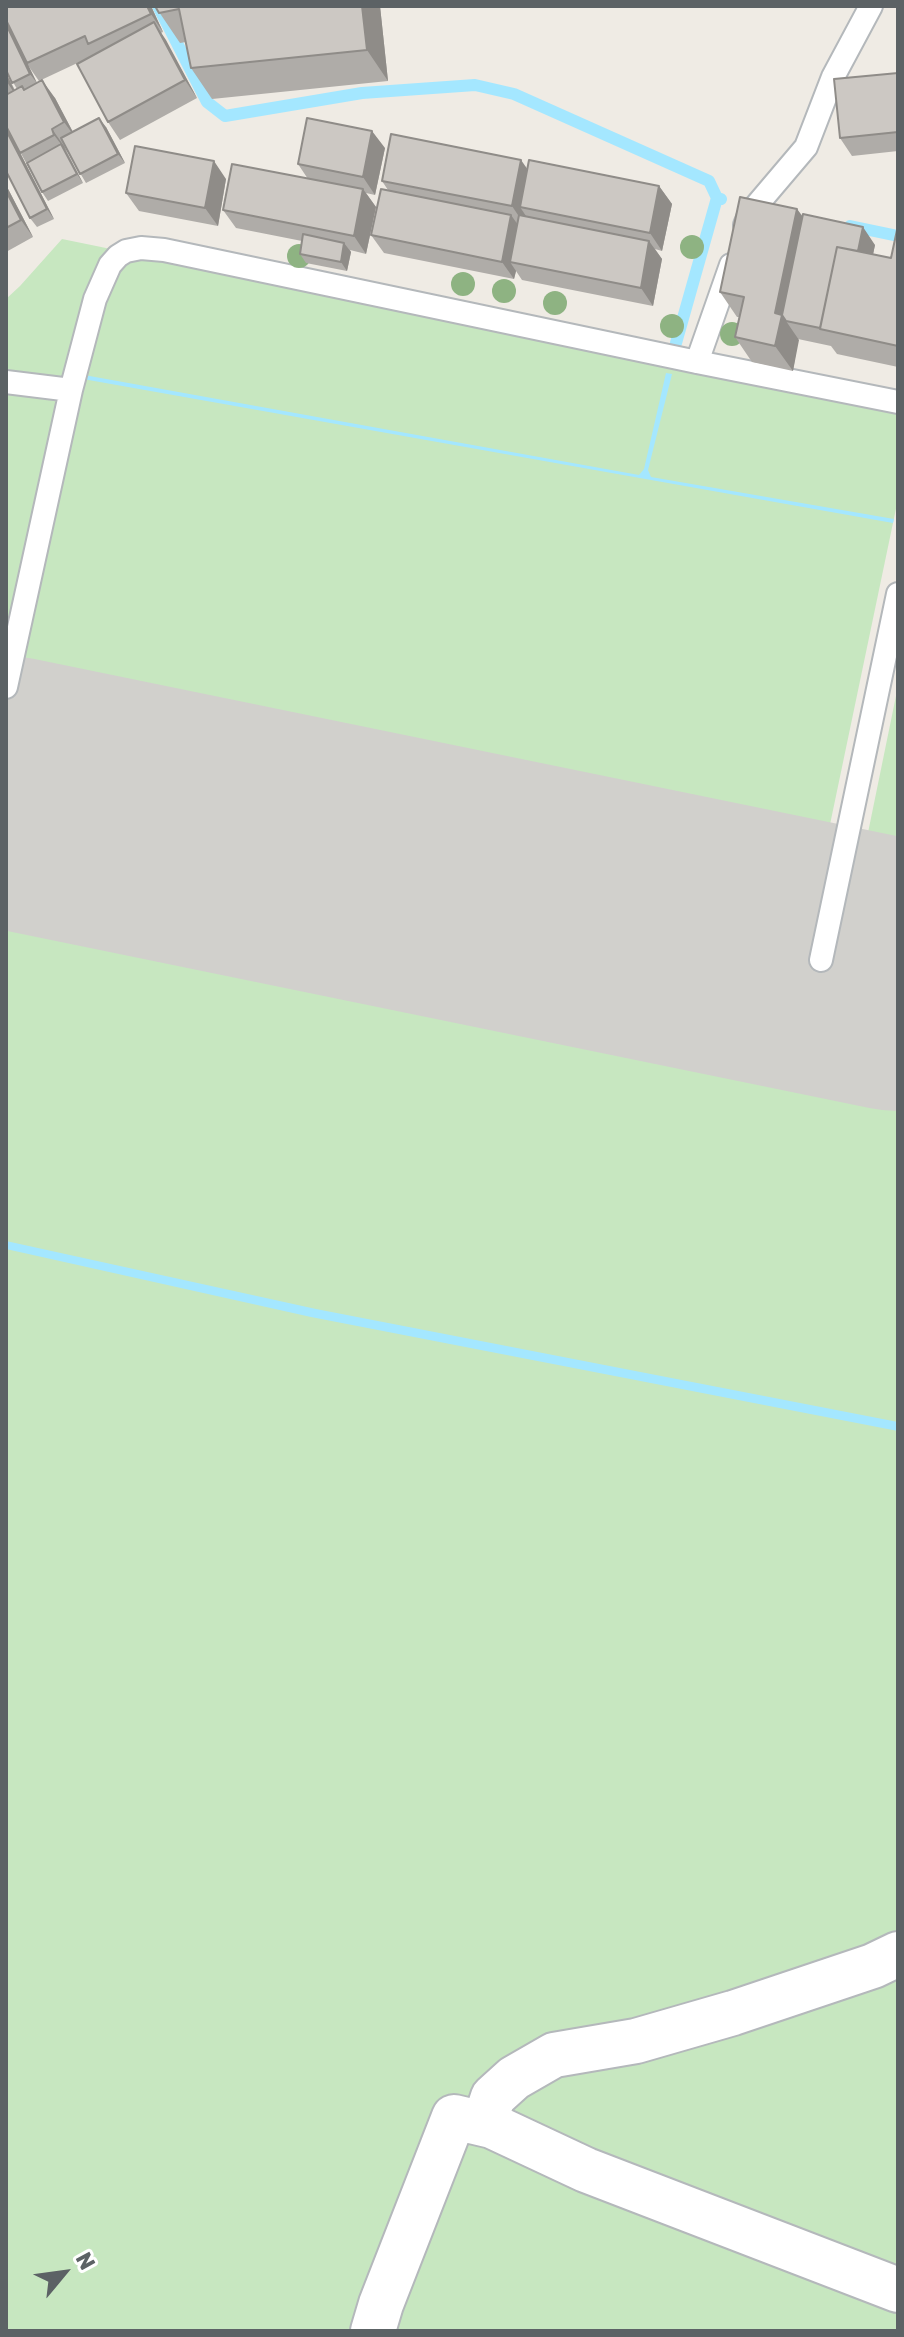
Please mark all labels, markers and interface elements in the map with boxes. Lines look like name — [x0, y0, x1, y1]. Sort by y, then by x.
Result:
north arrow — [24, 2233, 104, 2313]
text: N — [70, 2248, 101, 2275]

